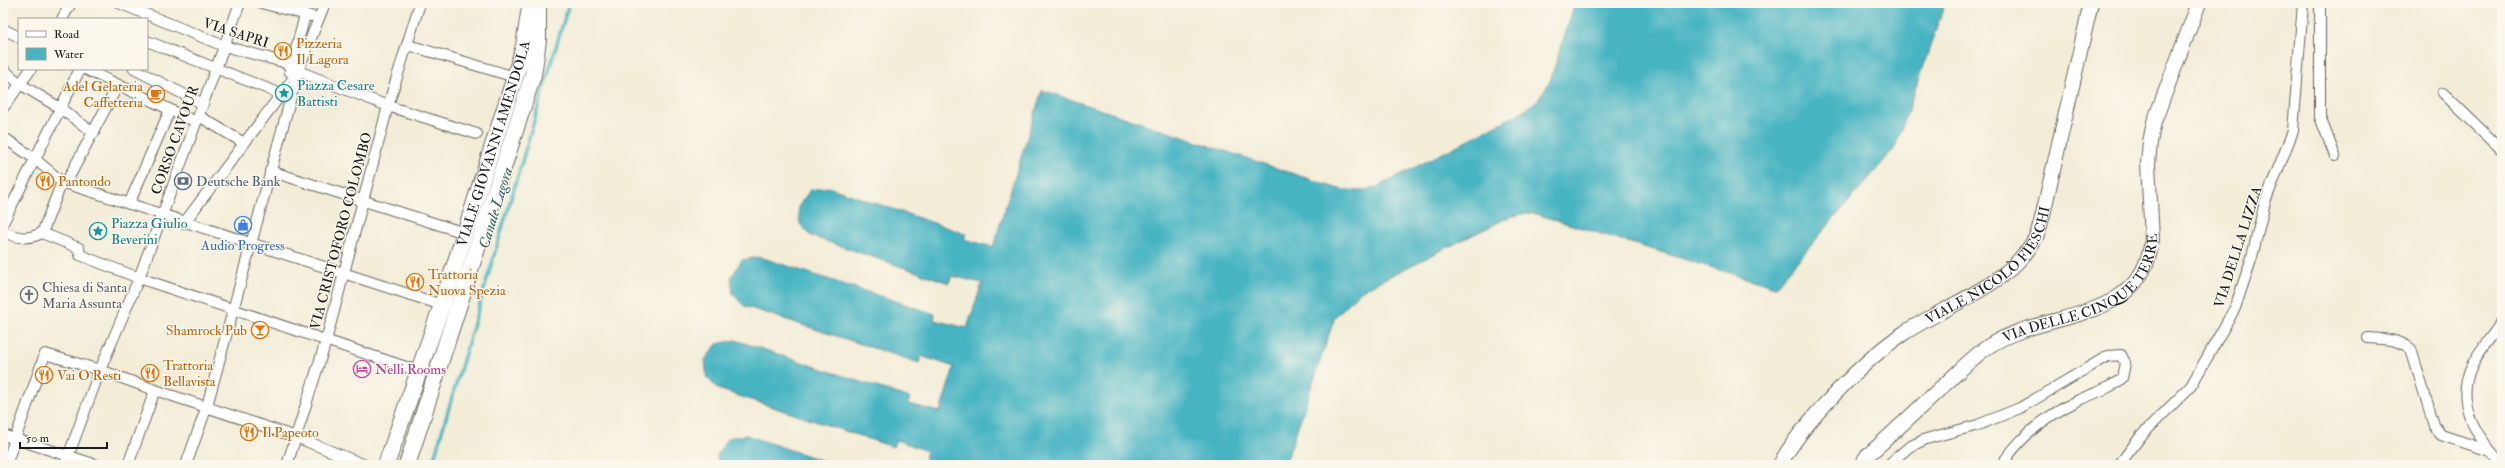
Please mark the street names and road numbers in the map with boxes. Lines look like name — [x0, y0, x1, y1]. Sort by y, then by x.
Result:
street label: VIA SAPRI — [201, 14, 271, 52]
street label: VIALE GIOVANNI AMENDOLA — [453, 39, 533, 248]
street label: CORSO CAVOUR — [147, 82, 203, 197]
street label: VIA CRISTOFORO COLOMBO — [306, 130, 376, 332]
street label: VIA DELLA LIZZA — [2210, 184, 2266, 310]
street label: VIALE NICOLÒ FIESCHI — [1922, 204, 2053, 327]
street label: VIA DELLE CINQUE TERRE — [2000, 233, 2161, 346]

